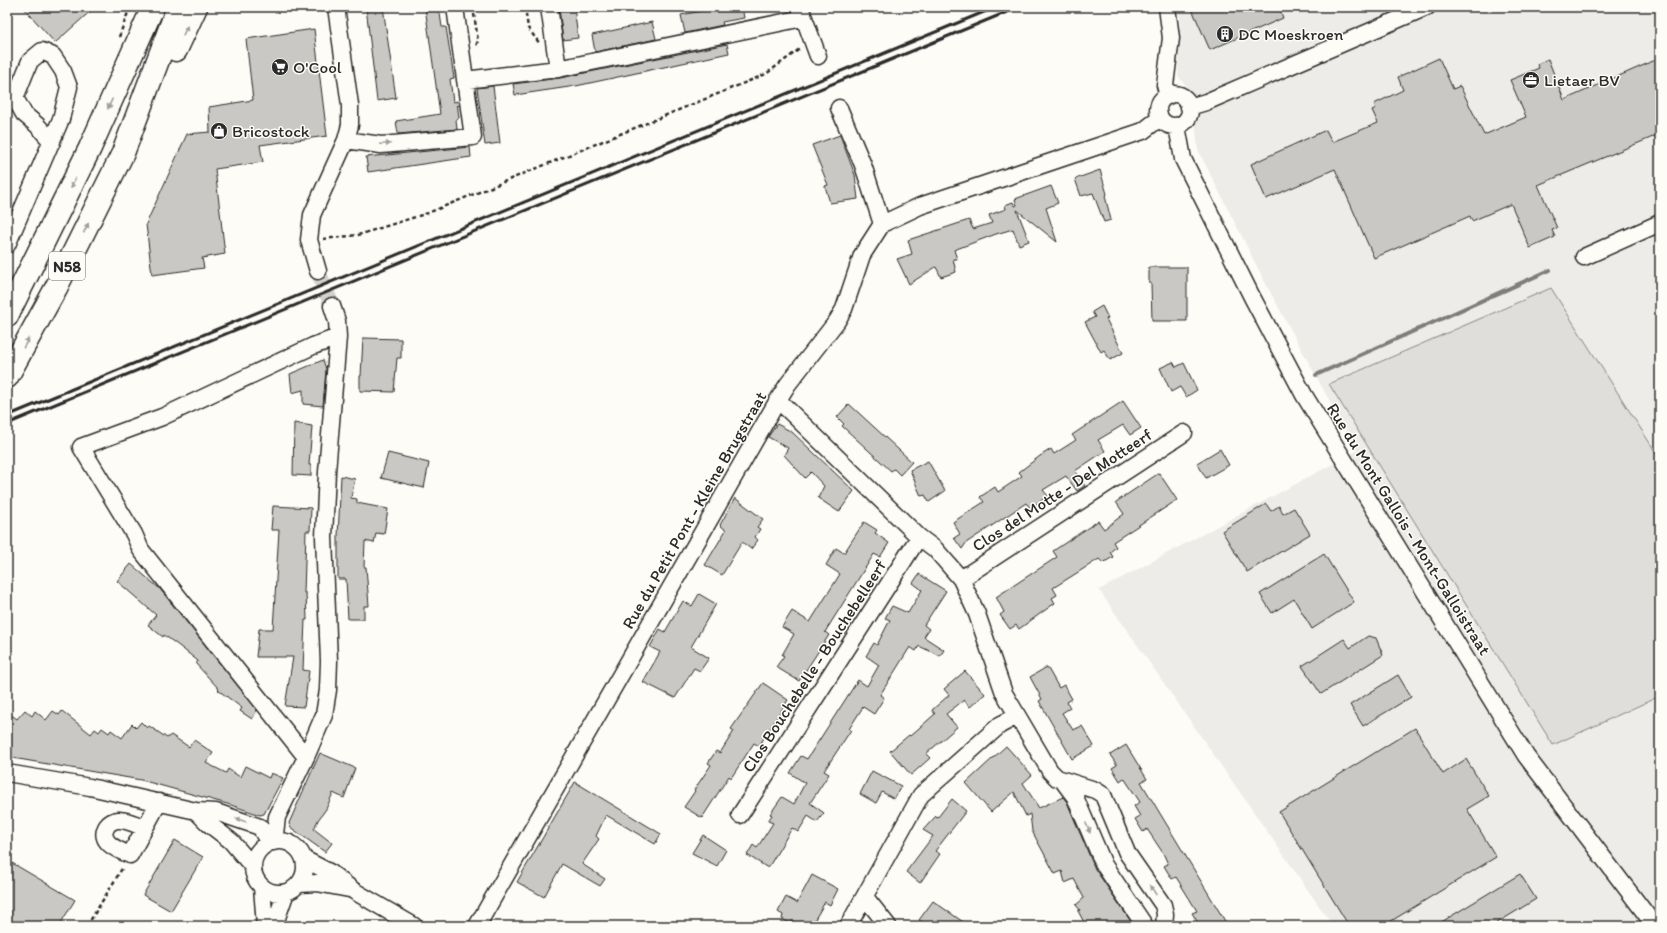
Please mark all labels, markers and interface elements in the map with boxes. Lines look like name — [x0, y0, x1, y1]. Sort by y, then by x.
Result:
building icon: DC Moeskroen — [1215, 24, 1235, 44]
place label: DC Moeskroen — [1238, 24, 1344, 44]
one-way arrow — [182, 25, 188, 36]
supermarket icon: O'Cool — [270, 57, 290, 77]
place label: O'Cool — [293, 57, 342, 77]
office icon: Lietaer BV — [1521, 70, 1541, 90]
place label: Lietaer BV — [1544, 70, 1620, 90]
one-way arrow — [107, 99, 113, 110]
shop icon: Bricostock — [209, 121, 229, 141]
place label: Bricostock — [232, 121, 310, 141]
one-way arrow — [379, 141, 392, 147]
one-way arrow — [70, 177, 76, 189]
one-way arrow — [82, 222, 89, 233]
road number: N58 — [49, 252, 85, 280]
one-way arrow — [22, 337, 29, 349]
street label: Rue du Petit Pont - Kleine Brugstraat — [618, 388, 770, 632]
street label: Rue du Mont Gallois - Mont-Galloistraat — [1323, 399, 1495, 659]
street label: Clos del Motte - Del Motteerf — [968, 424, 1156, 556]
street label: Clos Bouchebelle - Bouchebelleerf — [738, 556, 890, 776]
one-way arrow — [234, 817, 246, 823]
one-way arrow — [1084, 822, 1091, 834]
one-way arrow — [1149, 885, 1157, 896]

